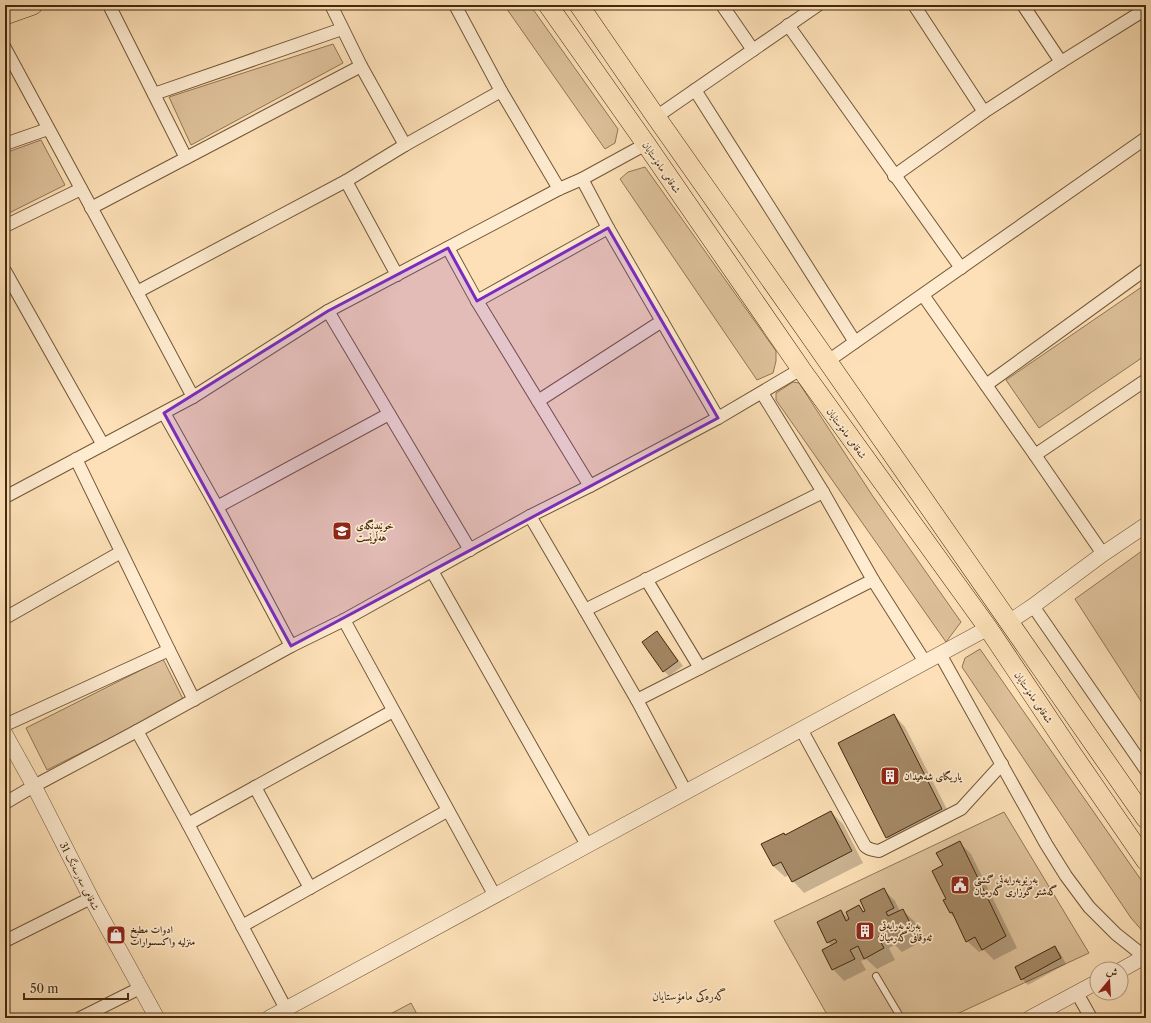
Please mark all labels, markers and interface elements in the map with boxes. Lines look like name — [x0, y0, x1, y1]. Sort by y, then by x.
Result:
street label: شەقامی مامۆستایان — [639, 139, 684, 196]
street label: شەقامی مامۆستایان — [824, 405, 870, 462]
place label: خوێندنگەی هەڵوێست — [356, 519, 394, 544]
school or university icon: خوێندنگەی هەڵوێست — [331, 520, 353, 542]
street label: شەقامی مامۆستایان — [1011, 669, 1056, 726]
building icon: یاریگای شەهیدان — [879, 765, 901, 787]
place label: یاریگای شەهیدان — [904, 770, 963, 783]
street label: شەقامی سەرسەنگ 31 — [57, 840, 102, 913]
place label: بەڕێوبەرایەتی گشتی گەشتو گوزاری گەرمیان — [974, 873, 1057, 898]
public building icon: بەڕێوبەرایەتی گشتی گەشتو گوزاری گەرمیان — [949, 874, 971, 896]
place label: بەڕێوبەرایەتی ئەوقافی گەرمیان — [878, 919, 933, 944]
building icon: بەڕێوبەرایەتی ئەوقافی گەرمیان — [854, 920, 876, 942]
place label: ادوات مطبخ منزليه واكسسوارات — [130, 923, 195, 948]
shop icon: ادوات مطبخ منزليه واكسسوارات — [105, 924, 127, 946]
north arrow — [1089, 961, 1129, 1001]
text: ش — [1105, 963, 1120, 980]
scale bar — [24, 975, 128, 1001]
text: 50 m — [30, 981, 59, 996]
district label: گەرەکی مامۆستایان — [652, 987, 726, 1004]

